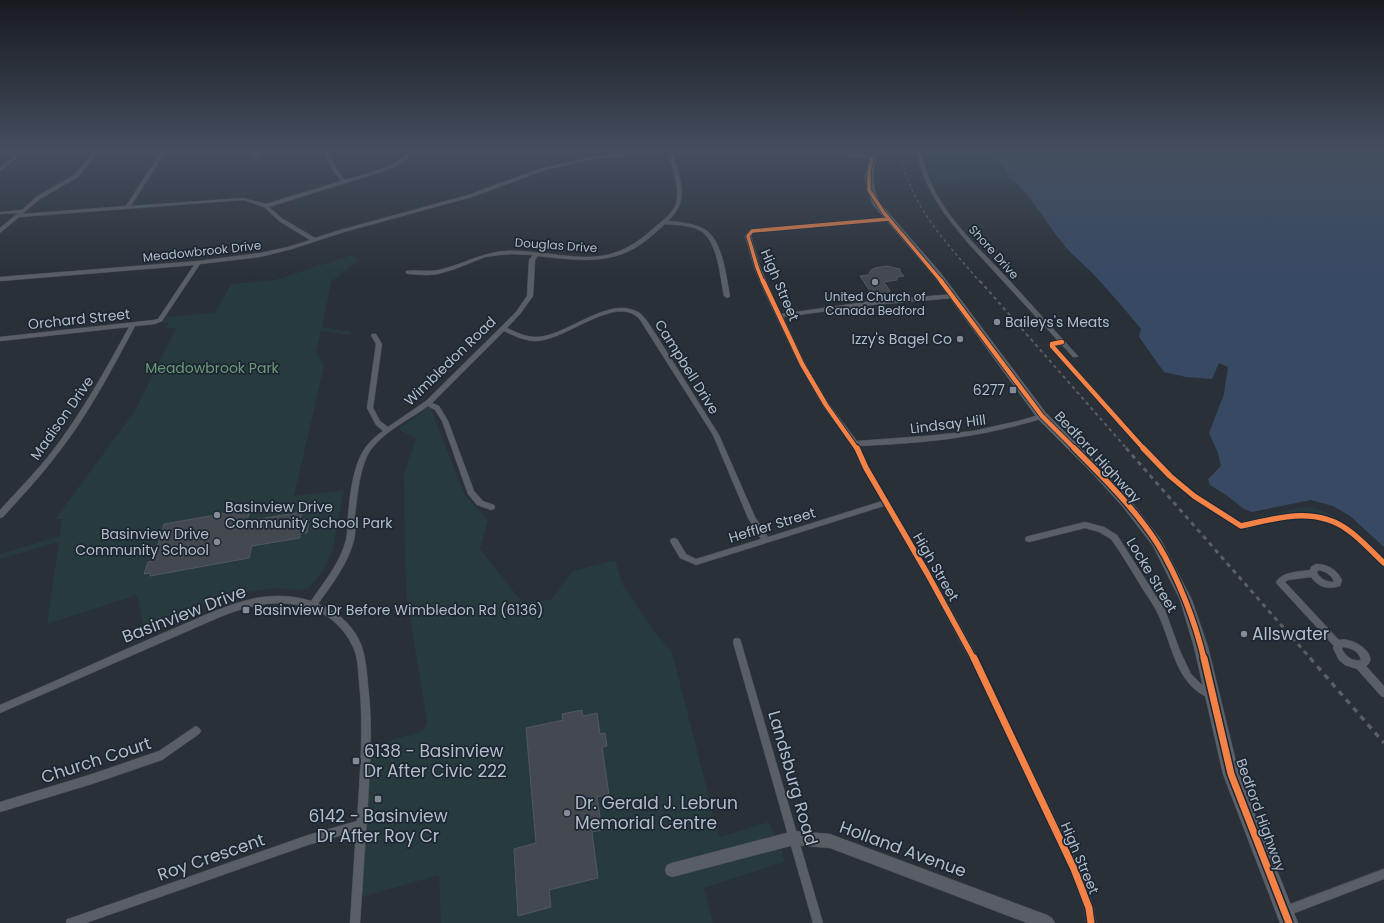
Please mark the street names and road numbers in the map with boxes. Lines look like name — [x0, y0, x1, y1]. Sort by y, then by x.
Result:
street label: Shore Drive — [965, 221, 1023, 283]
street label: Douglas Drive — [514, 234, 598, 256]
street label: Meadowbrook Drive — [142, 236, 262, 266]
street label: High Street — [756, 246, 804, 324]
street label: Orchard Street — [27, 304, 131, 334]
street label: Wimbledon Road — [400, 312, 500, 410]
street label: Campbell Drive — [650, 316, 724, 418]
street label: Madison Drive — [26, 372, 99, 464]
street label: Bedford Highway — [1050, 407, 1146, 507]
street label: Lindsay Hill — [909, 409, 987, 439]
street label: Heffler Street — [726, 502, 818, 548]
street label: High Street — [908, 529, 964, 605]
street label: Locke Street — [1122, 534, 1182, 616]
street label: Basinview Drive — [118, 579, 250, 649]
street label: Landsburg Road — [762, 708, 824, 848]
street label: Church Court — [38, 731, 154, 789]
street label: Bedford Highway — [1231, 756, 1291, 874]
street label: Holland Avenue — [836, 815, 970, 883]
street label: High Street — [1056, 819, 1104, 897]
street label: Roy Crescent — [154, 827, 268, 887]

